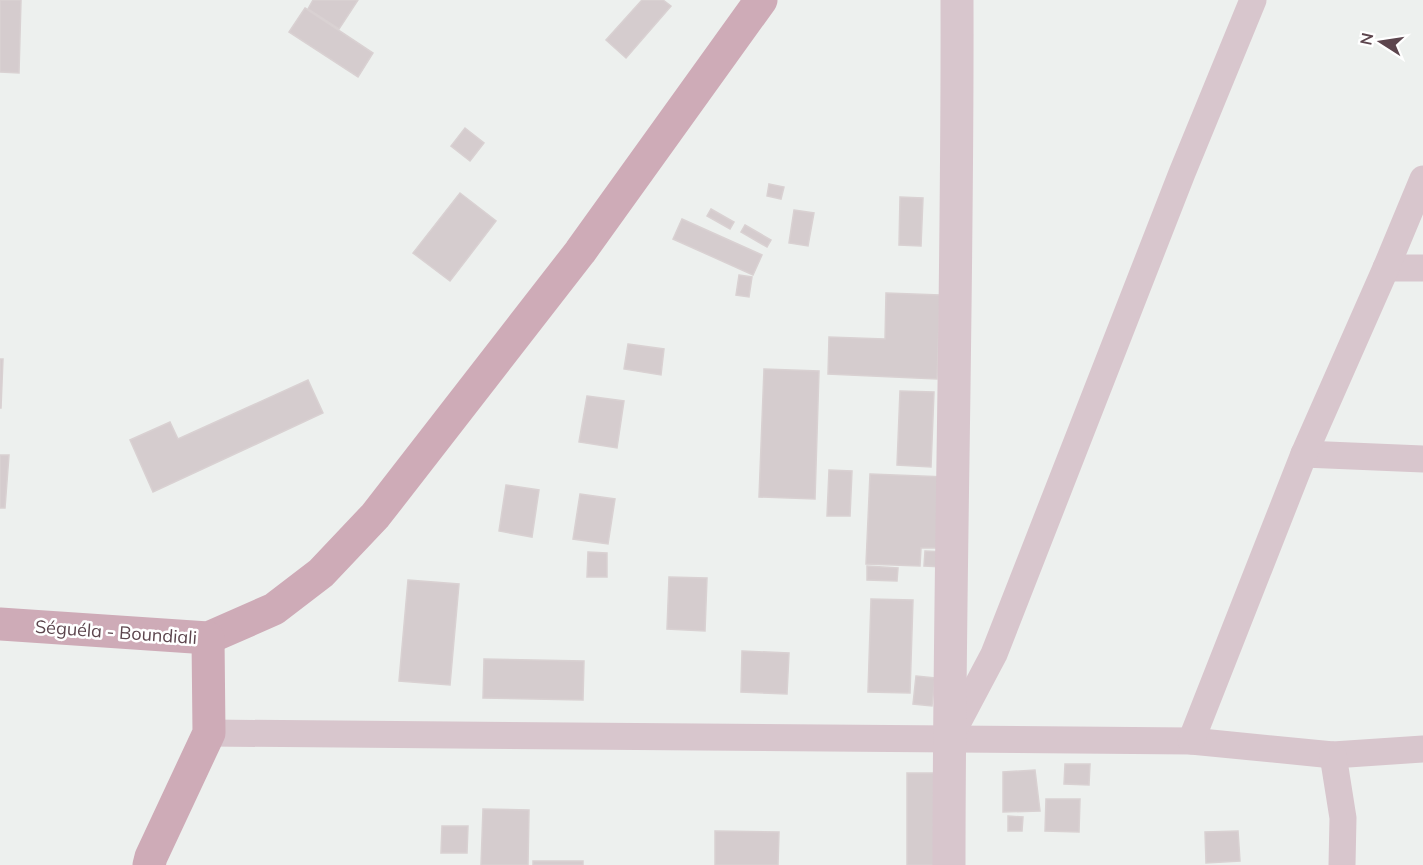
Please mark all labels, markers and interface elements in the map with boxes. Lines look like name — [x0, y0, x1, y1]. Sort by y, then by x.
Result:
north arrow — [1351, 12, 1411, 72]
text: N — [1355, 31, 1377, 47]
street label: Séguéla - Boundiali — [34, 615, 198, 649]

